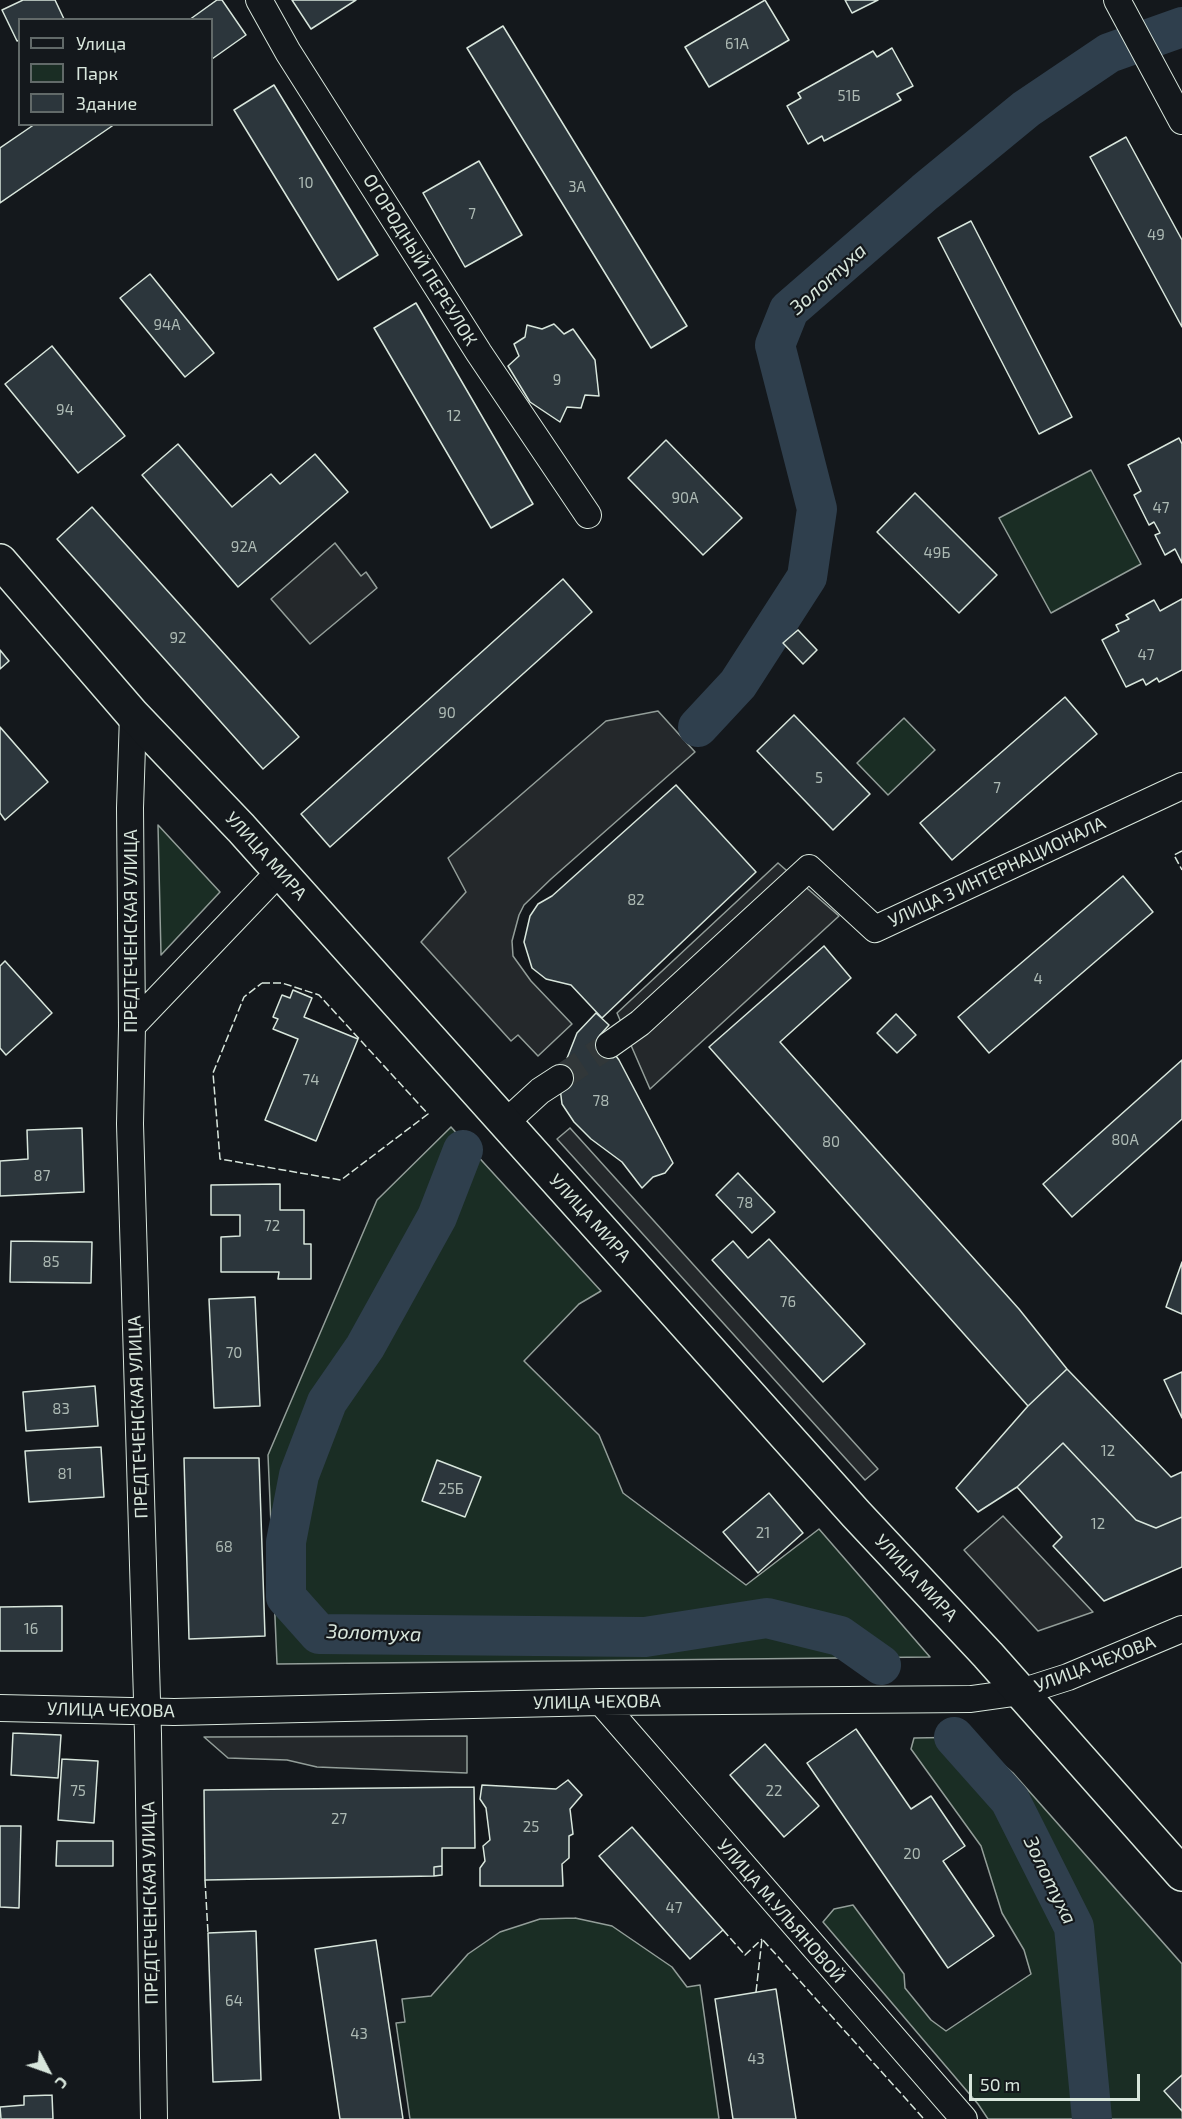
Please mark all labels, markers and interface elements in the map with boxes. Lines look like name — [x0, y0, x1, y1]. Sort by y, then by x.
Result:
legend — [18, 18, 213, 126]
text: Улица — [76, 32, 126, 54]
house number: 61А — [725, 35, 749, 53]
text: Парк — [76, 62, 118, 84]
house number: 51Б — [838, 87, 860, 105]
text: Здание — [76, 92, 137, 114]
street label: ОГОРОДНЫЙ ПЕРЕУЛОК — [358, 170, 482, 350]
house number: 10 — [298, 174, 314, 192]
house number: 3А — [568, 178, 586, 196]
house number: 7 — [468, 205, 476, 223]
house number: 49 — [1147, 226, 1165, 244]
water label: Золотуха — [785, 238, 871, 320]
house number: 94А — [153, 316, 181, 334]
house number: 9 — [553, 371, 561, 389]
house number: 94 — [56, 401, 74, 419]
house number: 12 — [447, 407, 461, 425]
house number: 90А — [672, 489, 698, 507]
house number: 47 — [1153, 499, 1169, 517]
house number: 92А — [231, 538, 257, 556]
house number: 49Б — [924, 544, 950, 562]
house number: 92 — [169, 629, 187, 647]
house number: 47 — [1138, 646, 1154, 664]
house number: 90 — [438, 704, 456, 722]
house number: 5 — [815, 769, 823, 787]
house number: 7 — [993, 779, 1001, 797]
street label: УЛИЦА МИРА — [221, 807, 311, 905]
street label: УЛИЦА 3 ИНТЕРНАЦИОНАЛА — [885, 812, 1109, 932]
street label: ПРЕДТЕЧЕНСКАЯ УЛИЦА — [120, 829, 142, 1033]
house number: 82 — [627, 891, 645, 909]
house number: 4 — [1033, 970, 1043, 988]
house number: 74 — [303, 1071, 319, 1089]
house number: 78 — [593, 1092, 609, 1110]
house number: 80А — [1111, 1131, 1139, 1149]
house number: 80 — [822, 1133, 840, 1151]
house number: 87 — [34, 1167, 50, 1185]
street label: УЛИЦА МИРА — [545, 1169, 635, 1267]
house number: 78 — [737, 1194, 753, 1212]
house number: 72 — [264, 1217, 280, 1235]
house number: 85 — [42, 1253, 60, 1271]
house number: 76 — [780, 1293, 796, 1311]
street label: ПРЕДТЕЧЕНСКАЯ УЛИЦА — [124, 1315, 152, 1519]
house number: 70 — [226, 1344, 242, 1362]
house number: 83 — [52, 1400, 70, 1418]
house number: 12 — [1101, 1442, 1115, 1460]
house number: 81 — [57, 1465, 73, 1483]
house number: 25Б — [438, 1480, 464, 1498]
house number: 12 — [1091, 1515, 1105, 1533]
house number: 21 — [756, 1524, 770, 1542]
street label: УЛИЦА МИРА — [870, 1530, 962, 1626]
house number: 68 — [215, 1538, 233, 1556]
water label: Золотуха — [326, 1619, 422, 1647]
house number: 16 — [24, 1620, 38, 1638]
street label: УЛИЦА ЧЕХОВА — [1032, 1631, 1158, 1697]
street label: УЛИЦА ЧЕХОВА — [533, 1690, 661, 1714]
street label: УЛИЦА ЧЕХОВА — [47, 1698, 175, 1722]
house number: 75 — [70, 1782, 86, 1800]
house number: 22 — [766, 1782, 782, 1800]
street label: ПРЕДТЕЧЕНСКАЯ УЛИЦА — [137, 1801, 163, 2005]
house number: 27 — [331, 1810, 347, 1828]
house number: 25 — [523, 1818, 539, 1836]
water label: Золотуха — [1018, 1832, 1082, 1928]
street label: УЛИЦА М.УЛЬЯНОВОЙ — [713, 1835, 849, 1987]
house number: 20 — [903, 1845, 921, 1863]
house number: 47 — [666, 1899, 682, 1917]
house number: 64 — [225, 1992, 243, 2010]
house number: 43 — [350, 2025, 368, 2043]
north arrow — [18, 2041, 78, 2101]
house number: 43 — [747, 2050, 765, 2068]
scale bar — [972, 2062, 1143, 2100]
text: С — [52, 2073, 72, 2093]
text: 50 m — [980, 2073, 1020, 2095]

